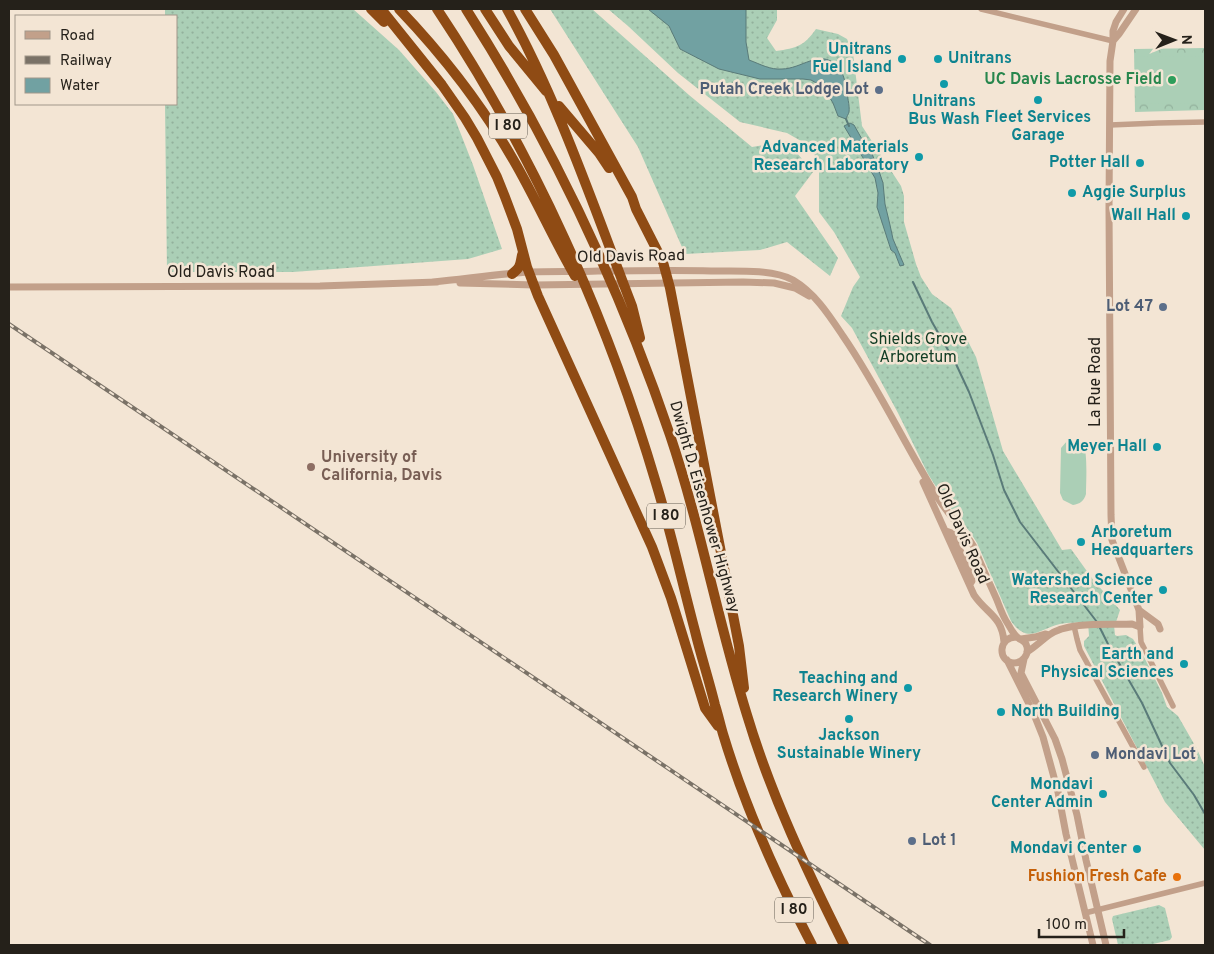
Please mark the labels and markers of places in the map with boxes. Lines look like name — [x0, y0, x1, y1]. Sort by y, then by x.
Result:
place label: Unitrans Fuel Island — [812, 40, 892, 78]
place label: Unitrans — [948, 49, 1012, 69]
marker: Unitrans Fuel Island — [896, 53, 908, 65]
marker: Unitrans — [932, 53, 944, 65]
place label: UC Davis Lacrosse Field — [984, 70, 1162, 90]
marker: UC Davis Lacrosse Field — [1166, 74, 1178, 86]
marker: Unitrans Bus Wash — [938, 78, 950, 90]
place label: Putah Creek Lodge Lot — [700, 80, 869, 100]
marker: Putah Creek Lodge Lot — [873, 84, 885, 96]
place label: Unitrans Bus Wash — [908, 92, 980, 130]
marker: Fleet Services Garage — [1032, 94, 1044, 106]
place label: Fleet Services Garage — [985, 108, 1091, 146]
place label: Advanced Materials Research Laboratory — [753, 138, 909, 176]
marker: Advanced Materials Research Laboratory — [913, 151, 925, 163]
place label: Potter Hall — [1049, 153, 1130, 173]
marker: Potter Hall — [1134, 157, 1146, 169]
place label: Aggie Surplus — [1082, 183, 1186, 203]
marker: Aggie Surplus — [1066, 187, 1078, 199]
place label: Wall Hall — [1111, 206, 1176, 226]
marker: Wall Hall — [1180, 210, 1192, 222]
place label: Lot 47 — [1106, 297, 1153, 317]
marker: Lot 47 — [1157, 301, 1169, 313]
place label: Meyer Hall — [1067, 437, 1147, 457]
marker: Meyer Hall — [1151, 441, 1163, 453]
place label: University of California, Davis — [321, 448, 443, 486]
marker: University of California, Davis — [305, 461, 317, 473]
place label: Arboretum Headquarters — [1091, 523, 1194, 561]
marker: Arboretum Headquarters — [1075, 536, 1087, 548]
place label: Watershed Science Research Center — [1011, 571, 1153, 609]
marker: Watershed Science Research Center — [1157, 584, 1169, 596]
place label: Earth and Physical Sciences — [1041, 645, 1174, 683]
marker: Earth and Physical Sciences — [1178, 658, 1190, 670]
place label: Teaching and Research Winery — [772, 669, 898, 707]
marker: Teaching and Research Winery — [902, 682, 914, 694]
place label: North Building — [1011, 702, 1120, 722]
marker: North Building — [995, 706, 1007, 718]
marker: Jackson Sustainable Winery — [843, 713, 855, 725]
place label: Jackson Sustainable Winery — [777, 726, 921, 764]
place label: Mondavi Lot — [1105, 745, 1196, 765]
marker: Mondavi Lot — [1089, 749, 1101, 761]
place label: Mondavi Center Admin — [991, 775, 1093, 813]
marker: Mondavi Center Admin — [1097, 788, 1109, 800]
place label: Lot 1 — [922, 831, 957, 851]
marker: Lot 1 — [906, 835, 918, 847]
place label: Mondavi Center — [1010, 839, 1127, 859]
marker: Mondavi Center — [1131, 843, 1143, 855]
place label: Fushion Fresh Cafe — [1028, 867, 1167, 887]
marker: Fushion Fresh Cafe — [1171, 871, 1183, 883]

